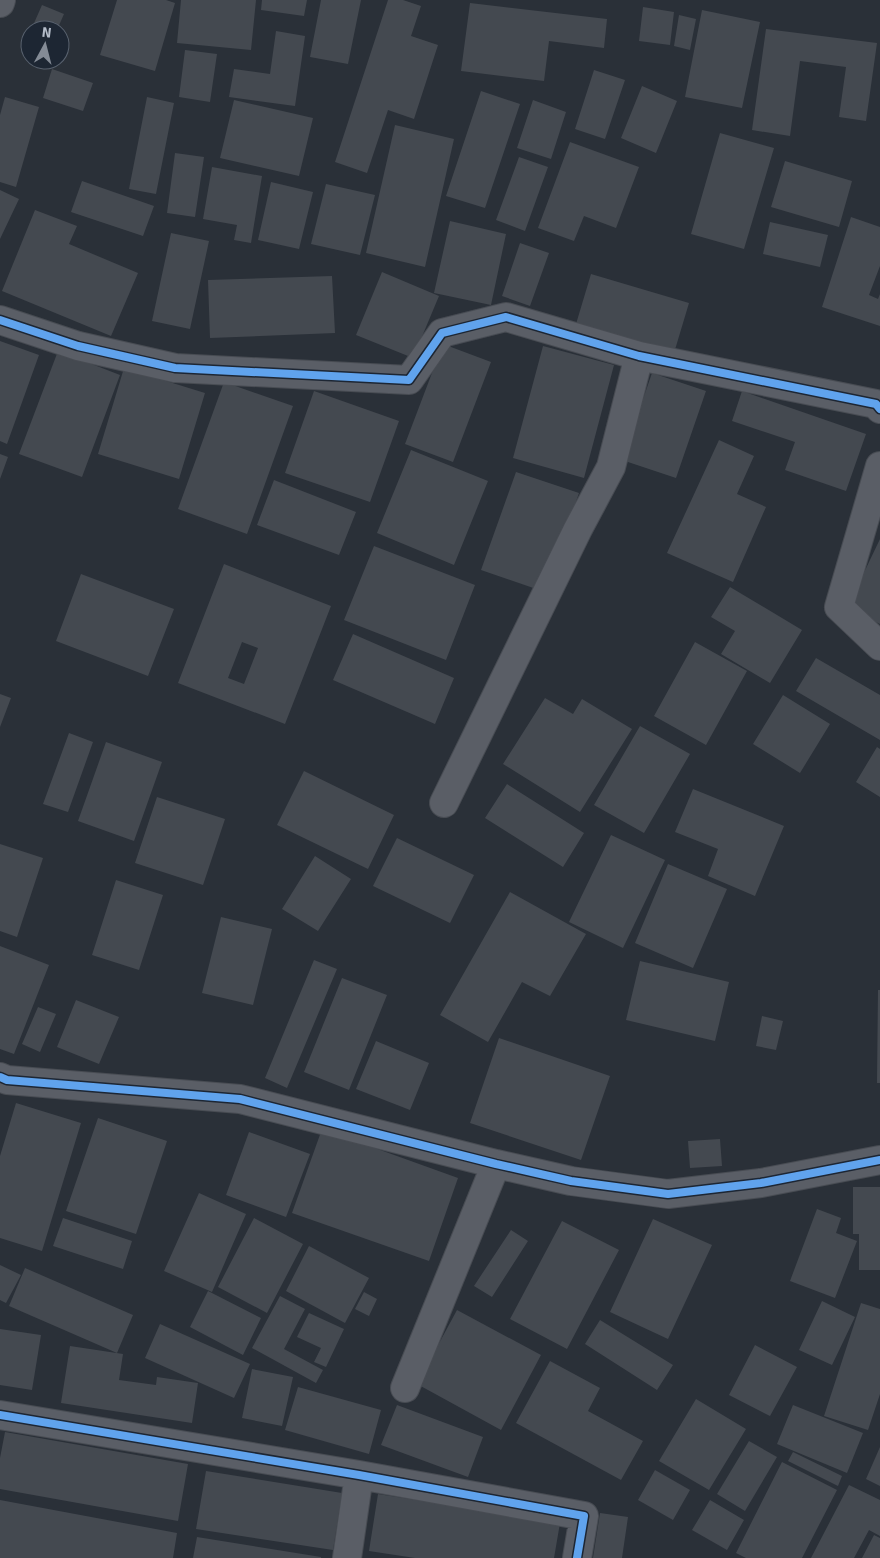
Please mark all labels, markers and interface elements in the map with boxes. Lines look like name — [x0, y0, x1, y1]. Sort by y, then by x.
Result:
north arrow — [20, 20, 70, 70]
text: N — [41, 24, 52, 42]

